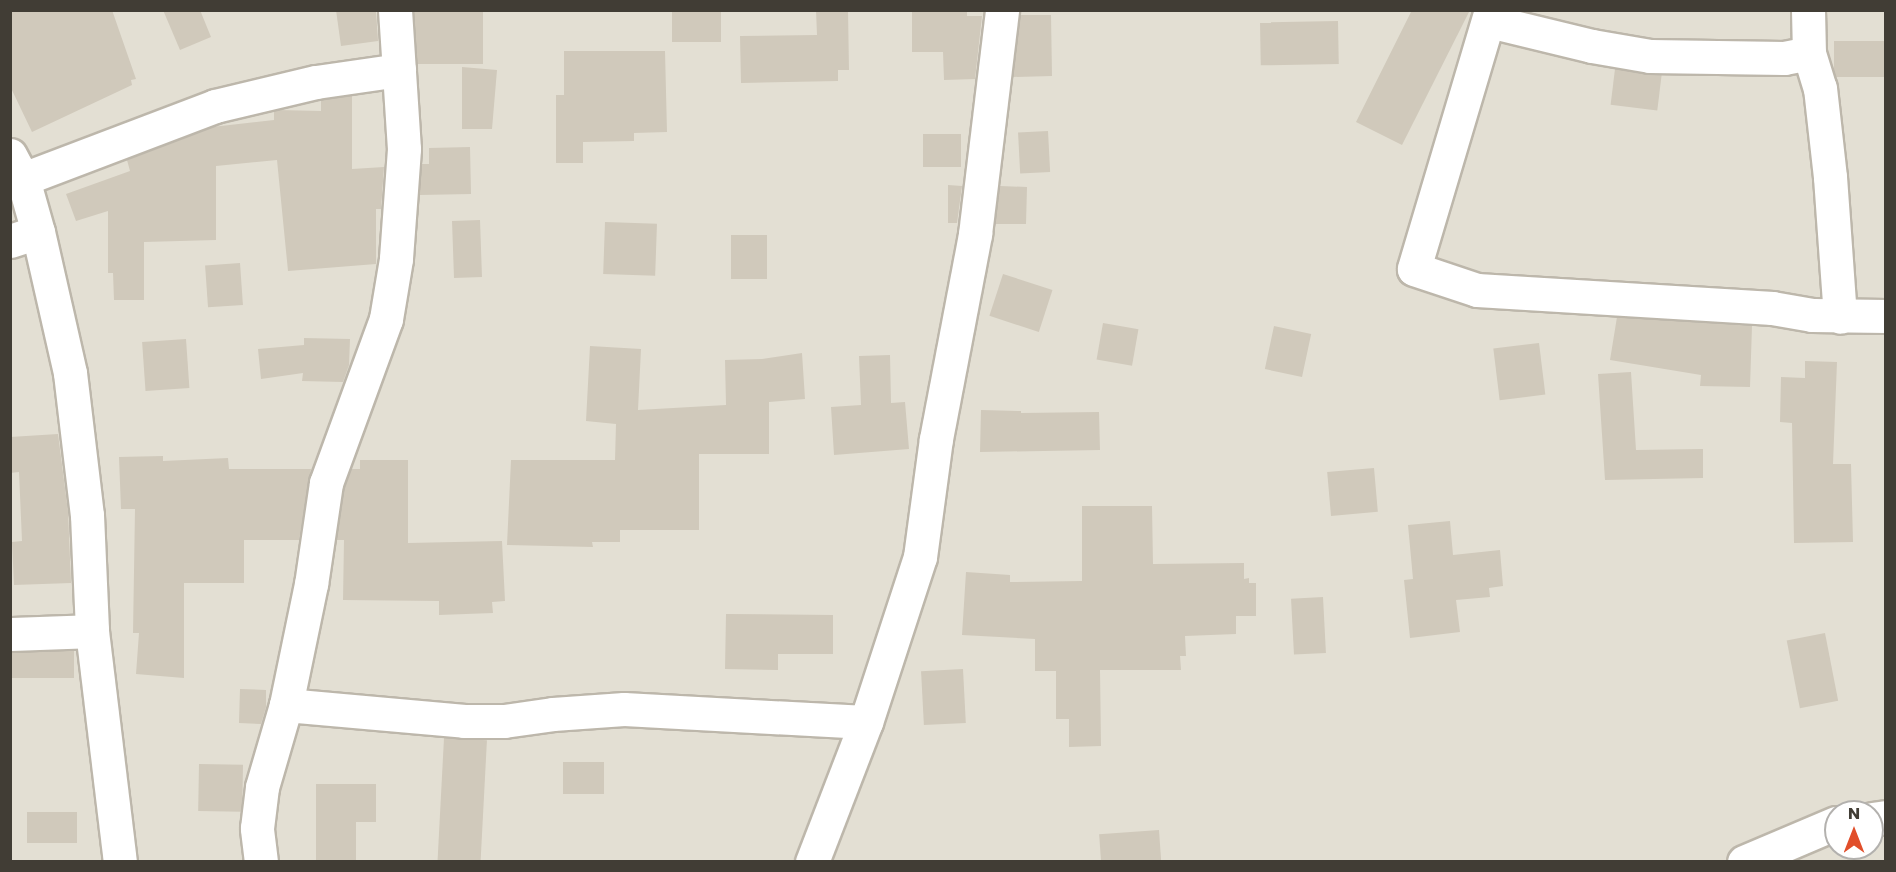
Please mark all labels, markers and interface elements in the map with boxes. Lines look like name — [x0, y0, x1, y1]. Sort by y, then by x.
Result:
north arrow — [1824, 800, 1884, 860]
text: N — [1848, 802, 1860, 825]

